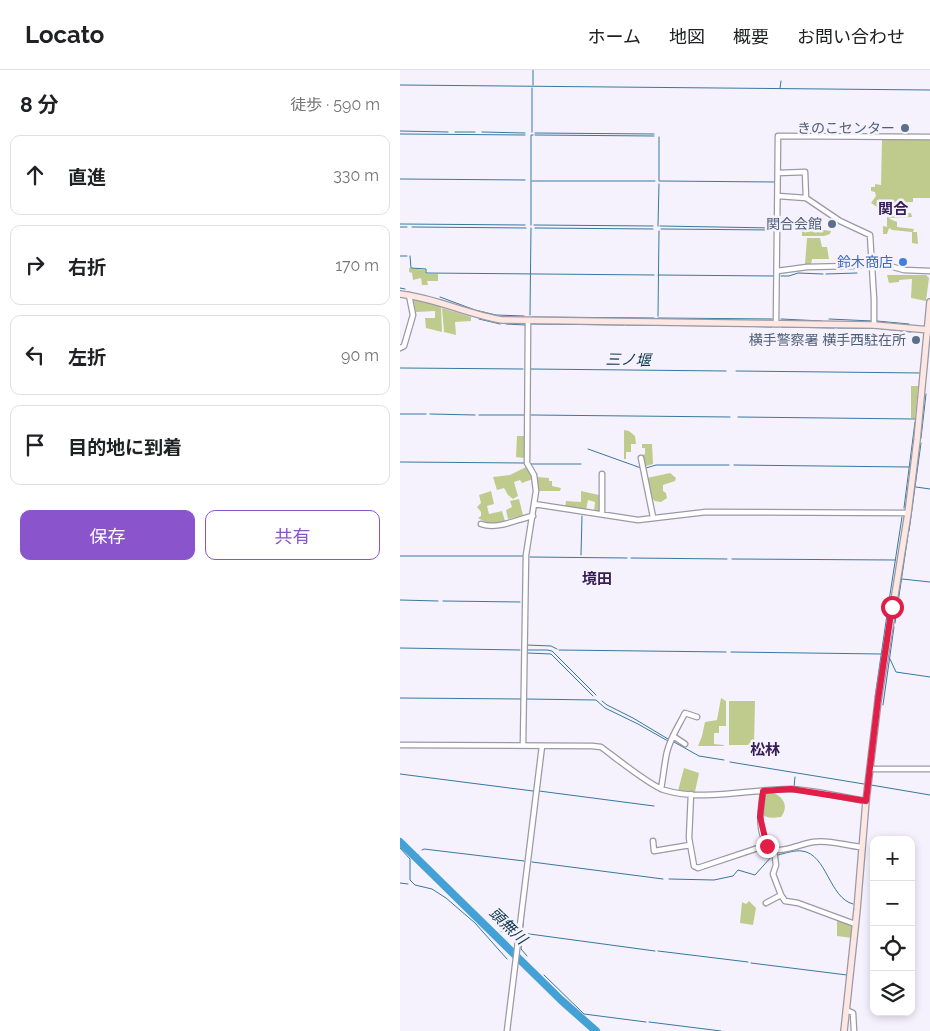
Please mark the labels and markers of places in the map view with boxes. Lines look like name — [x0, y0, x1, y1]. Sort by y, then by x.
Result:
place label: きのこセンター — [797, 120, 895, 136]
marker: きのこセンター — [899, 122, 911, 134]
place label: 関合会館 — [766, 216, 822, 232]
marker: 関合会館 — [826, 218, 838, 230]
place label: 鈴木商店 — [837, 254, 893, 270]
marker: 鈴木商店 — [897, 256, 909, 268]
place label: 横手警察署 横手西駐在所 — [748, 332, 906, 348]
marker: 横手警察署 横手西駐在所 — [910, 334, 922, 346]

